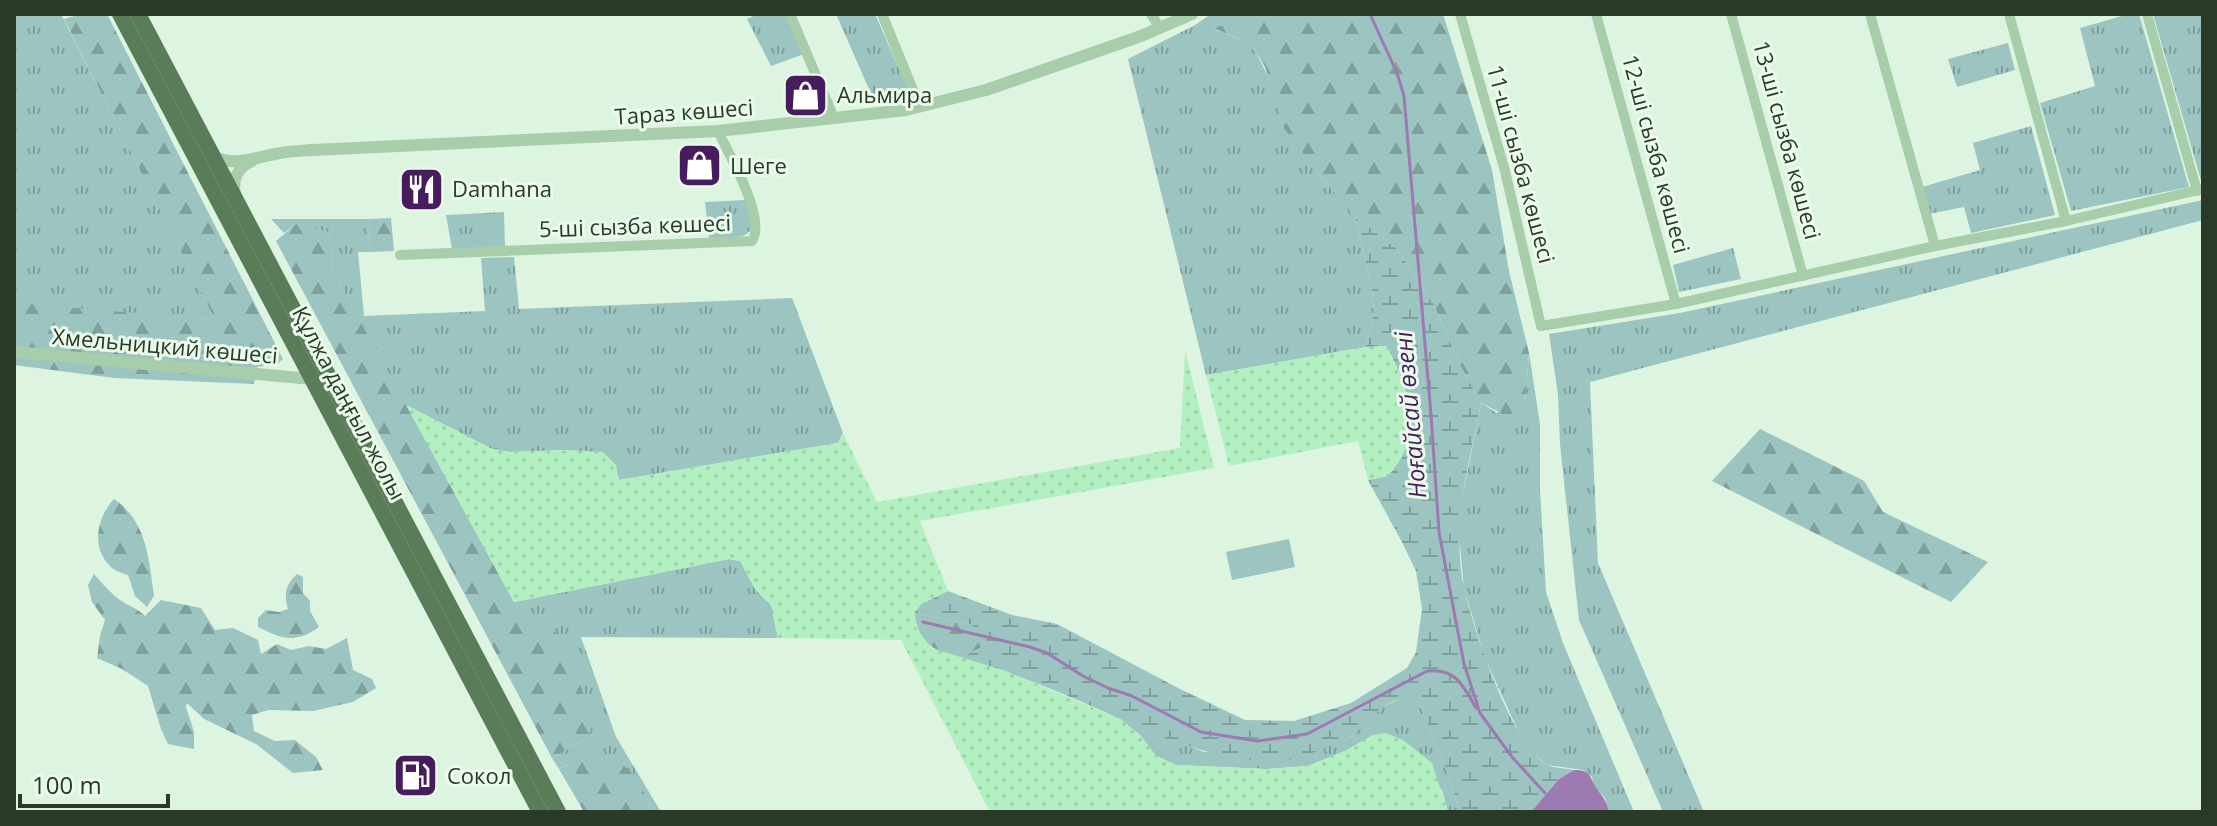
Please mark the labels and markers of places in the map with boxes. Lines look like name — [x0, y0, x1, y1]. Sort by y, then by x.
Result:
shop icon: Альмира — [782, 71, 830, 119]
place label: Альмира — [837, 79, 932, 109]
shop icon: Шеге — [675, 142, 723, 190]
place label: Шеге — [730, 150, 787, 180]
restaurant icon: Damhana — [397, 165, 445, 213]
place label: Damhana — [452, 173, 552, 203]
fuel station icon: Сокол — [392, 752, 440, 800]
place label: Сокол — [447, 760, 511, 790]

